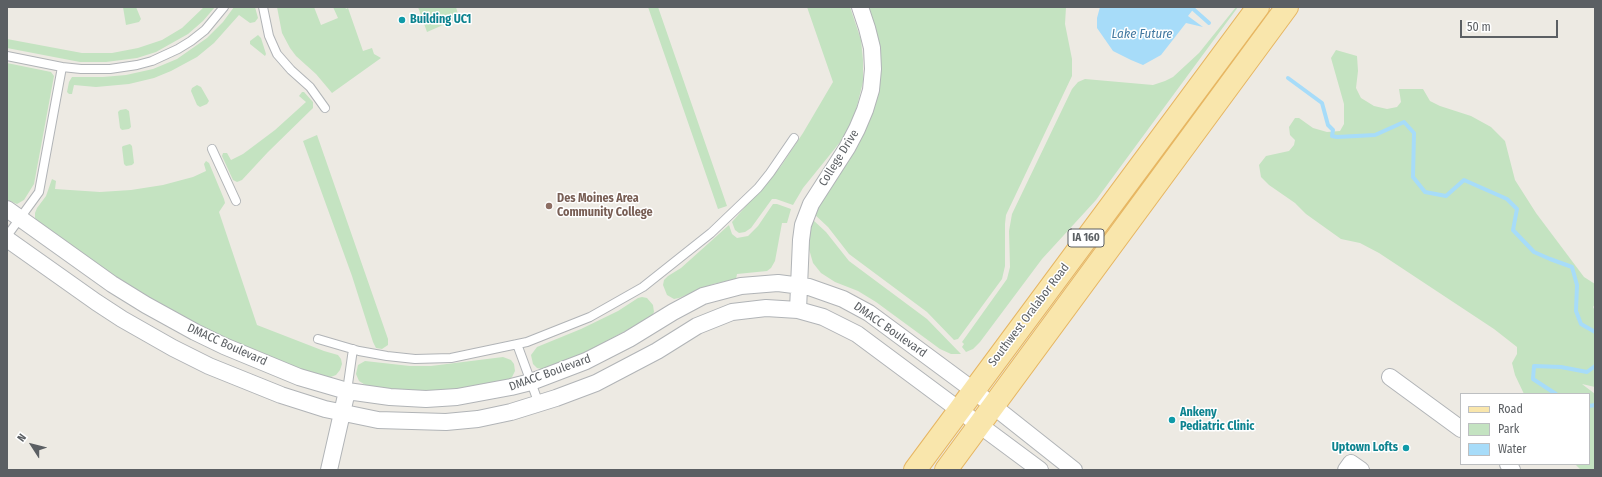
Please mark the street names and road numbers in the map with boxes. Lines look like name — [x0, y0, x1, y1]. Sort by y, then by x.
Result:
street label: College Drive — [816, 127, 862, 189]
road number: IA 160 — [1068, 229, 1104, 247]
street label: Southwest Oralabor Road — [986, 261, 1072, 369]
street label: DMACC Boulevard — [851, 299, 929, 361]
street label: DMACC Boulevard — [185, 321, 269, 369]
street label: DMACC Boulevard — [507, 352, 593, 394]

